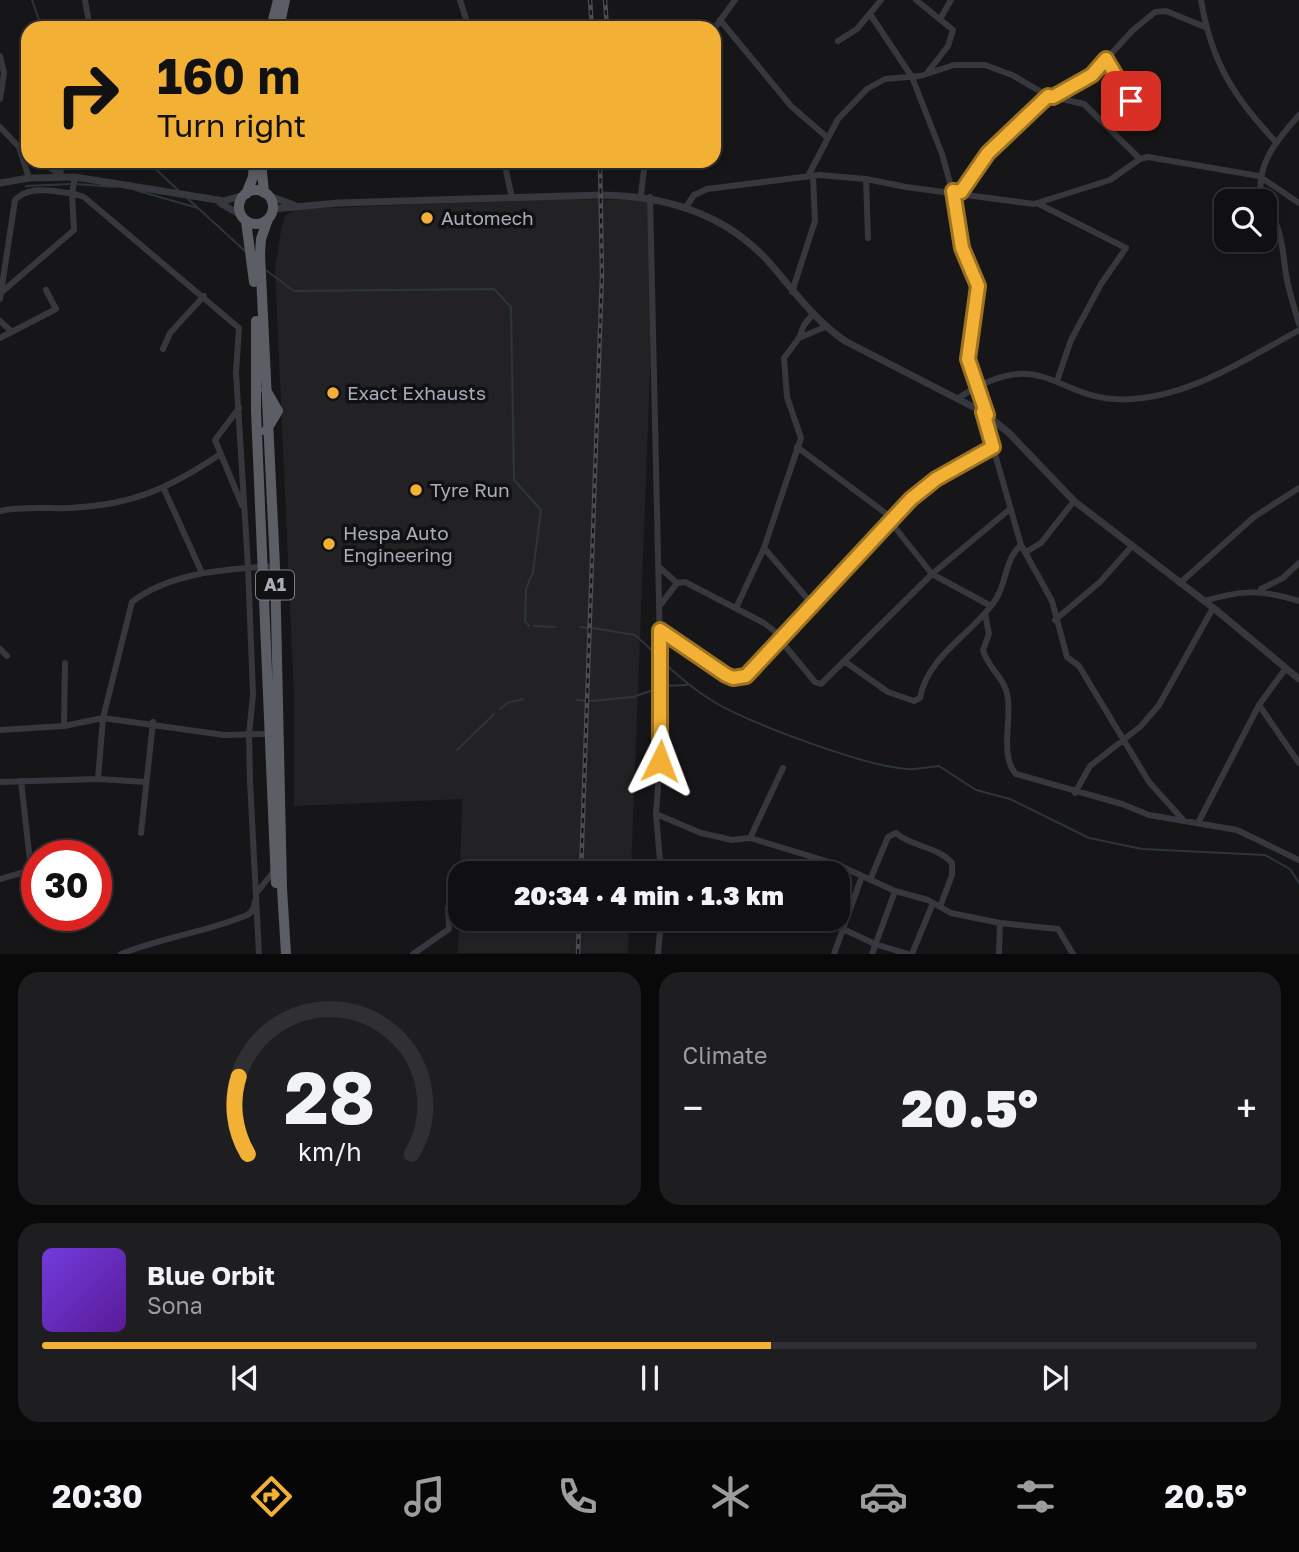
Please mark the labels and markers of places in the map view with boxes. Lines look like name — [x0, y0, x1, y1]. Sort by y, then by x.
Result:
pin — [1101, 71, 1161, 131]
place label: Automech — [441, 206, 534, 229]
marker: Automech — [419, 210, 435, 226]
place label: Exact Exhausts — [347, 381, 486, 404]
marker: Exact Exhausts — [325, 385, 341, 401]
place label: Tyre Run — [430, 478, 510, 501]
marker: Tyre Run — [408, 482, 424, 498]
place label: Hespa Auto Engineering — [343, 521, 453, 566]
marker: Hespa Auto Engineering — [321, 536, 337, 552]

